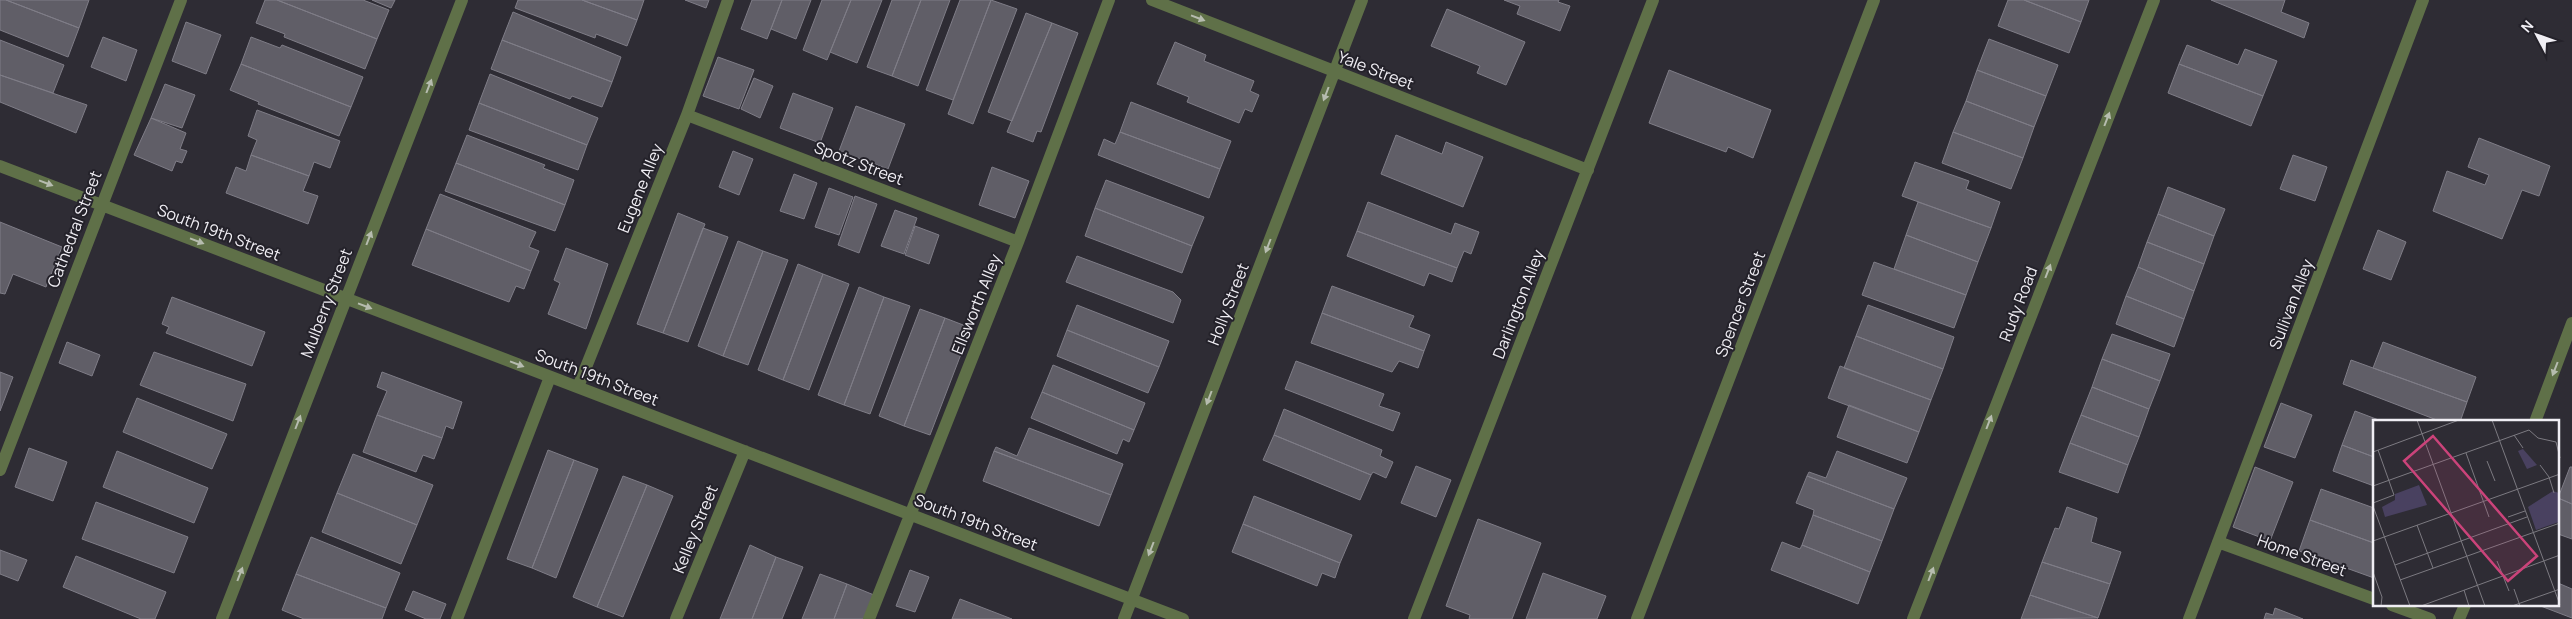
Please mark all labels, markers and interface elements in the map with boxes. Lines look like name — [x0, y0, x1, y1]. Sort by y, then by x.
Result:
north arrow — [2512, 10, 2562, 60]
one-way arrow — [1190, 15, 1205, 22]
text: N — [2516, 16, 2537, 36]
street label: Yale Street — [1335, 45, 1417, 95]
one-way arrow — [425, 79, 433, 94]
one-way arrow — [1322, 87, 1329, 102]
one-way arrow — [2103, 111, 2111, 126]
street label: Spotz Street — [811, 136, 907, 190]
street label: Eugene Alley — [612, 140, 668, 236]
street label: Cathedral Street — [42, 167, 106, 291]
one-way arrow — [38, 180, 53, 187]
street label: South 19th Street — [154, 198, 284, 266]
one-way arrow — [366, 231, 374, 245]
one-way arrow — [190, 238, 204, 246]
one-way arrow — [1263, 239, 1271, 253]
street label: Mulberry Street — [295, 245, 357, 361]
street label: Darlington Alley — [1487, 246, 1549, 362]
street label: Spencer Street — [1710, 248, 1770, 360]
street label: Ellsworth Alley — [946, 250, 1006, 357]
street label: Sullivan Alley — [2264, 255, 2319, 352]
street label: Holly Street — [1202, 260, 1254, 348]
street label: Rudy Road — [1994, 263, 2042, 345]
one-way arrow — [2045, 263, 2052, 278]
one-way arrow — [358, 303, 373, 310]
street label: South 19th Street — [532, 343, 662, 411]
one-way arrow — [510, 360, 525, 368]
one-way arrow — [2551, 362, 2559, 377]
one-way arrow — [1205, 391, 1213, 406]
one-way arrow — [294, 414, 302, 429]
one-way arrow — [1986, 415, 1994, 429]
inset map — [2373, 420, 2560, 606]
street label: Kelley Street — [667, 482, 723, 576]
street label: South 19th Street — [911, 488, 1041, 556]
street label: Home Street — [2254, 529, 2350, 581]
one-way arrow — [1147, 542, 1154, 557]
one-way arrow — [236, 566, 244, 581]
one-way arrow — [1927, 566, 1935, 581]

